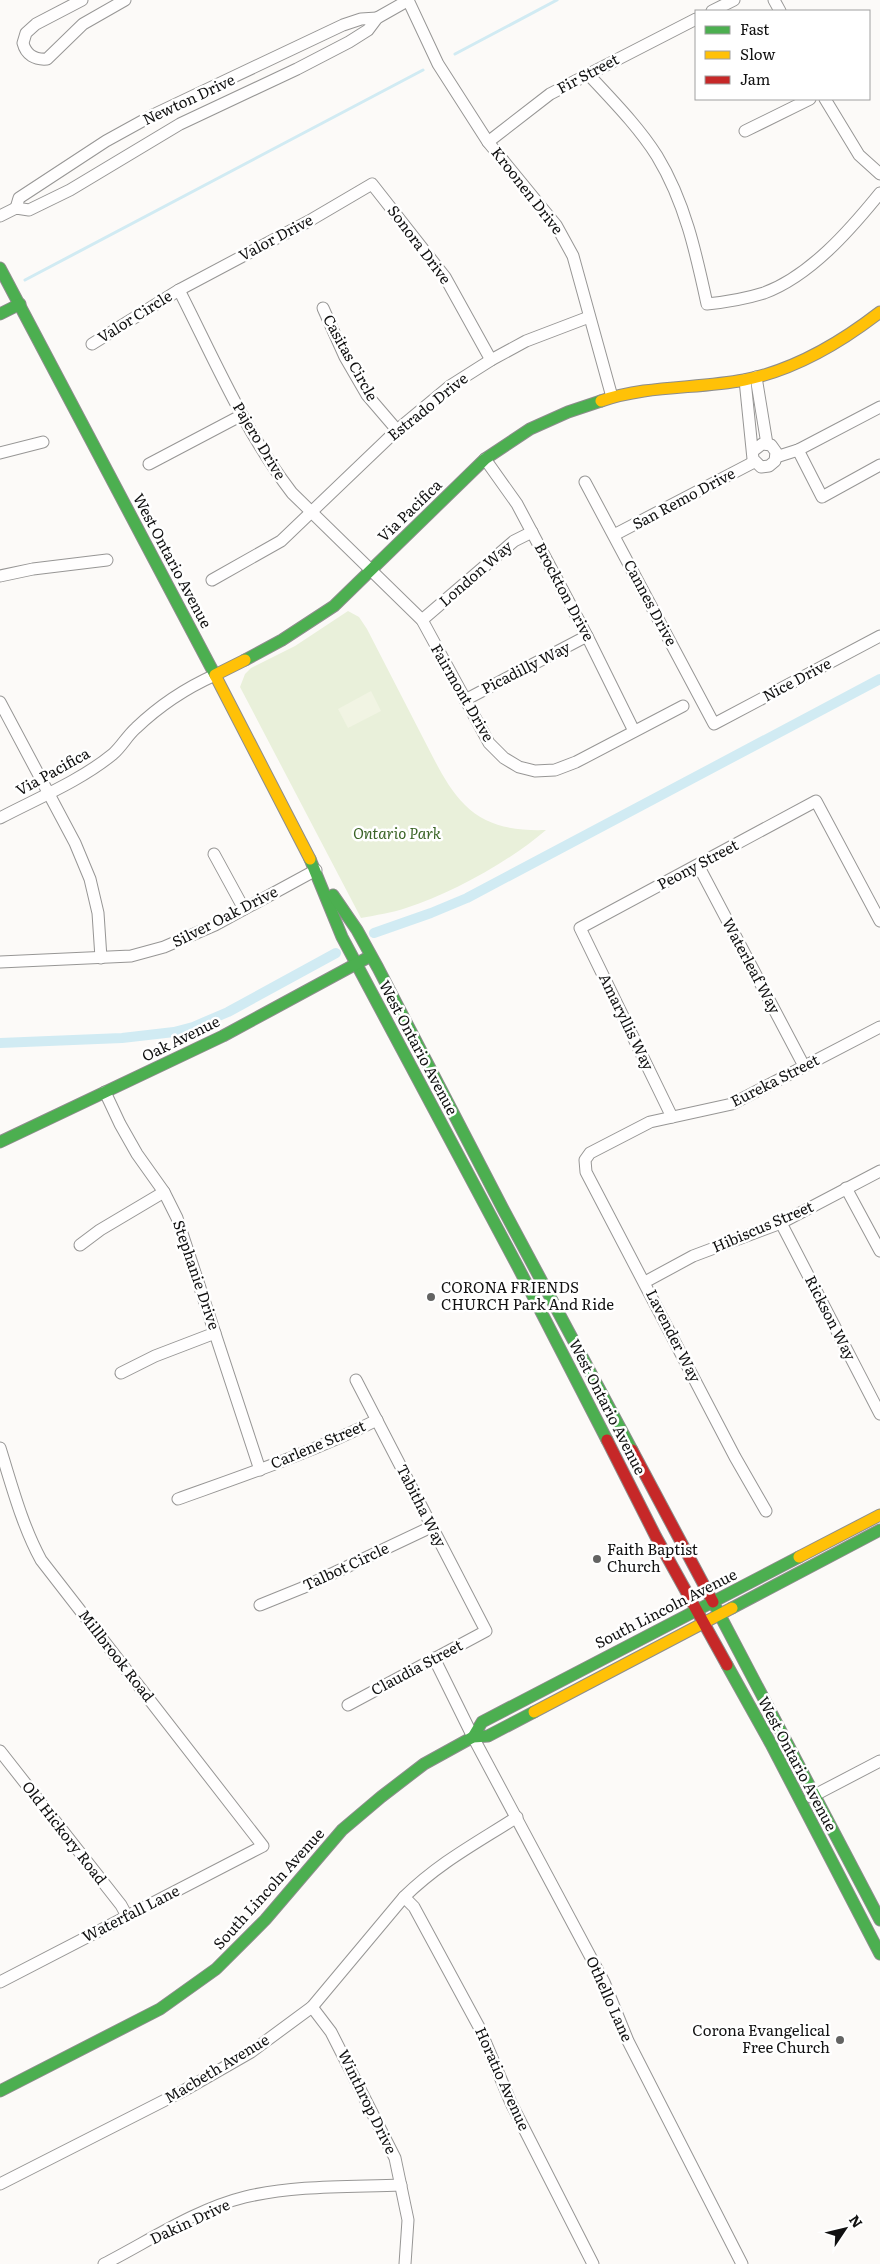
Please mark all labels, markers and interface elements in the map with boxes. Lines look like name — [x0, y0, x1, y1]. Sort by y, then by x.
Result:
legend — [695, 10, 870, 100]
text: Fast — [740, 17, 769, 40]
text: Slow — [740, 42, 775, 65]
street label: Fir Street — [552, 47, 622, 99]
street label: Newton Drive — [139, 67, 238, 130]
text: Jam — [740, 67, 771, 90]
street label: Kroonen Drive — [487, 141, 570, 239]
street label: Sonora Drive — [383, 200, 458, 289]
street label: Valor Drive — [234, 207, 317, 266]
street label: Valor Circle — [92, 284, 176, 348]
street label: Casitas Circle — [318, 310, 385, 405]
street label: Estrado Drive — [382, 366, 472, 445]
street label: Pajero Drive — [228, 397, 293, 484]
street label: San Remo Drive — [628, 461, 739, 534]
street label: Via Pacifica — [372, 473, 447, 547]
street label: West Ontario Avenue — [128, 489, 219, 632]
street label: London Way — [433, 534, 517, 611]
street label: Brockton Drive — [530, 538, 601, 645]
street label: Cannes Drive — [619, 555, 684, 650]
street label: Picadilly Way — [477, 634, 574, 699]
street label: Fairmont Drive — [426, 639, 501, 746]
street label: Nice Drive — [758, 651, 835, 706]
street label: Via Pacifica — [11, 740, 94, 801]
park label: Ontario Park — [353, 821, 442, 844]
street label: Peony Street — [653, 833, 742, 895]
street label: Silver Oak Drive — [168, 879, 281, 952]
street label: Waterleaf Way — [717, 913, 787, 1018]
street label: Amaryllis Way — [594, 969, 661, 1074]
street label: West Ontario Avenue — [374, 976, 465, 1119]
street label: Oak Avenue — [137, 1009, 223, 1066]
street label: Eureka Street — [726, 1047, 823, 1112]
street label: Hibiscus Street — [708, 1194, 817, 1257]
street label: Stephanie Drive — [168, 1217, 227, 1333]
street label: Rickson Way — [800, 1271, 863, 1364]
place label: CORONA FRIENDS CHURCH Park And Ride — [441, 1275, 614, 1315]
street label: Lavender Way — [641, 1285, 708, 1386]
marker: CORONA FRIENDS CHURCH Park And Ride — [425, 1291, 437, 1303]
street label: West Ontario Avenue — [564, 1334, 653, 1478]
street label: Carlene Street — [266, 1413, 368, 1474]
street label: Tabitha Way — [392, 1460, 453, 1551]
street label: Talbot Circle — [299, 1536, 392, 1596]
place label: Faith Baptist Church — [607, 1537, 698, 1577]
marker: Faith Baptist Church — [591, 1553, 603, 1565]
street label: South Lincoln Avenue — [590, 1562, 741, 1653]
street label: Millbrook Road — [74, 1604, 161, 1706]
street label: Claudia Street — [366, 1633, 466, 1700]
street label: West Ontario Avenue — [753, 1692, 844, 1835]
street label: Old Hickory Road — [17, 1775, 113, 1889]
street label: South Lincoln Avenue — [207, 1822, 329, 1954]
street label: Waterfall Lane — [78, 1878, 183, 1947]
street label: Othello Lane — [581, 1952, 640, 2045]
place label: Corona Evangelical Free Church — [692, 2018, 830, 2058]
street label: Horatio Avenue — [470, 2023, 537, 2134]
street label: Macbeth Avenue — [159, 2027, 273, 2108]
marker: Corona Evangelical Free Church — [834, 2034, 846, 2046]
street label: Winthrop Drive — [333, 2045, 404, 2158]
street label: Dakin Drive — [146, 2192, 233, 2249]
north arrow — [820, 2204, 870, 2254]
text: N — [845, 2210, 868, 2232]

